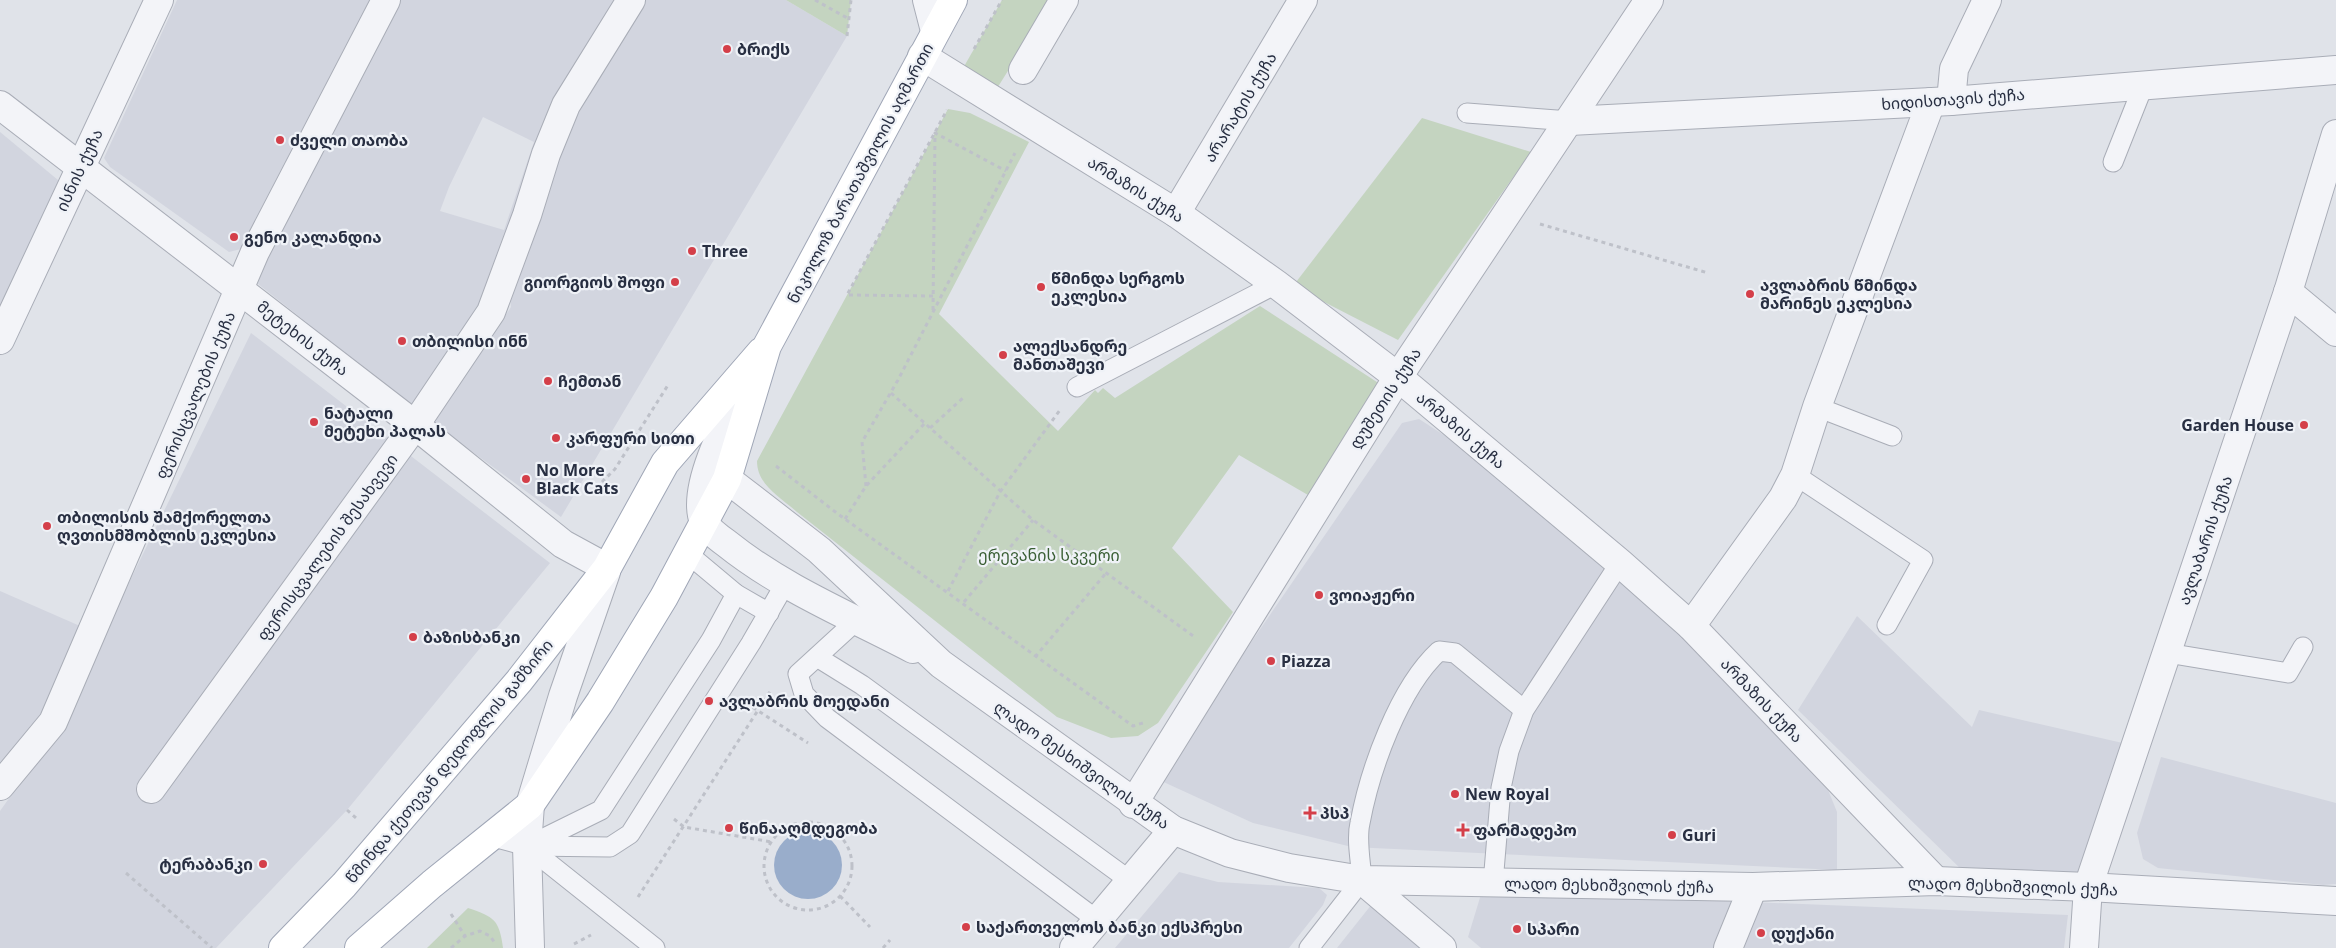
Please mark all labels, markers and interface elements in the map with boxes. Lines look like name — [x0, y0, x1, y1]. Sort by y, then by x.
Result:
place label: ბრიქს — [737, 38, 790, 60]
street label: ნიკოლოზ ბარათაშვილის აღმართი — [782, 39, 938, 307]
marker: ბრიქს — [721, 43, 733, 55]
street label: არარატის ქუჩა — [1198, 48, 1282, 166]
street label: ხიდისთავის ქუჩა — [1880, 83, 2026, 115]
street label: ისნის ქუჩა — [50, 125, 108, 215]
place label: ძველი თაობა — [290, 129, 408, 151]
marker: ძველი თაობა — [274, 134, 286, 146]
street label: არმაზის ქუჩა — [1084, 151, 1188, 227]
place label: გენო კალანდია — [244, 226, 382, 248]
marker: გენო კალანდია — [228, 231, 240, 243]
place label: Three — [702, 240, 748, 262]
marker: Three — [686, 245, 698, 257]
place label: წმინდა სერგოს ეკლესია — [1051, 267, 1185, 307]
place label: გიორგიოს შოფი — [524, 271, 665, 293]
place label: ავლაბრის წმინდა მარინეს ეკლესია — [1760, 274, 1917, 314]
marker: გიორგიოს შოფი — [669, 276, 681, 288]
marker: წმინდა სერგოს ეკლესია — [1035, 281, 1047, 293]
marker: ავლაბრის წმინდა მარინეს ეკლესია — [1744, 288, 1756, 300]
street label: მეტეხის ქუჩა — [253, 295, 353, 381]
street label: ფერისცვალების ქუჩა — [150, 308, 240, 482]
place label: თბილისი ინნ — [412, 330, 528, 352]
marker: თბილისი ინნ — [396, 335, 408, 347]
place label: ალექსანდრე მანთაშევი — [1013, 335, 1127, 375]
street label: დუშეთის ქუჩა — [1344, 343, 1426, 453]
marker: ალექსანდრე მანთაშევი — [997, 349, 1009, 361]
place label: ჩემთან — [558, 370, 622, 392]
marker: ჩემთან — [542, 375, 554, 387]
street label: არმაზის ქუჩა — [1412, 386, 1510, 474]
place label: ნატალი მეტეხი პალას — [324, 402, 446, 442]
place label: Garden House — [2181, 414, 2294, 436]
marker: ნატალი მეტეხი პალას — [308, 416, 320, 428]
marker: Garden House — [2298, 419, 2310, 431]
place label: კარფური სითი — [566, 427, 695, 449]
marker: კარფური სითი — [550, 432, 562, 444]
street label: ფერისცვალების შესახვევი — [252, 449, 402, 645]
place label: No More Black Cats — [536, 459, 618, 499]
street label: ავლაბარის ქუჩა — [2173, 472, 2237, 608]
marker: No More Black Cats — [520, 473, 532, 485]
place label: თბილისის შამქორელთა ღვთისმშობლის ეკლესია — [57, 506, 276, 546]
marker: თბილისის შამქორელთა ღვთისმშობლის ეკლესია — [41, 520, 53, 532]
park label: ერევანის სკვერი — [978, 544, 1120, 566]
place label: ვოიაჟერი — [1329, 584, 1415, 606]
marker: ვოიაჟერი — [1313, 589, 1325, 601]
place label: ბაზისბანკი — [423, 626, 520, 648]
marker: ბაზისბანკი — [407, 631, 419, 643]
street label: წმინდა ქეთევან დედოფლის გამზირი — [340, 634, 558, 888]
place label: Piazza — [1281, 650, 1331, 672]
street label: არმაზის ქუჩა — [1716, 653, 1808, 747]
marker: Piazza — [1265, 655, 1277, 667]
place label: ავლაბრის მოედანი — [719, 690, 890, 712]
marker: ავლაბრის მოედანი — [703, 695, 715, 707]
street label: ლადო მესხიშვილის ქუჩა — [990, 696, 1174, 834]
place label: New Royal — [1465, 783, 1549, 805]
marker: New Royal — [1449, 788, 1461, 800]
place label: პსპ — [1320, 802, 1349, 824]
marker: პსპ — [1304, 807, 1316, 819]
place label: წინააღმდეგობა — [739, 817, 878, 839]
place label: ფარმადეპო — [1473, 819, 1577, 841]
marker: წინააღმდეგობა — [723, 822, 735, 834]
marker: ფარმადეპო — [1457, 824, 1469, 836]
place label: Guri — [1682, 824, 1716, 846]
marker: Guri — [1666, 829, 1678, 841]
place label: ტერაბანკი — [159, 853, 253, 875]
marker: ტერაბანკი — [257, 858, 269, 870]
street label: ლადო მესხიშვილის ქუჩა — [1908, 871, 2118, 901]
street label: ლადო მესხიშვილის ქუჩა — [1504, 872, 1714, 898]
place label: საქართველოს ბანკი ექსპრესი — [976, 916, 1243, 938]
place label: სპარი — [1527, 918, 1580, 940]
marker: საქართველოს ბანკი ექსპრესი — [960, 921, 972, 933]
place label: დუქანი — [1771, 922, 1834, 944]
marker: სპარი — [1511, 923, 1523, 935]
marker: დუქანი — [1755, 927, 1767, 939]

